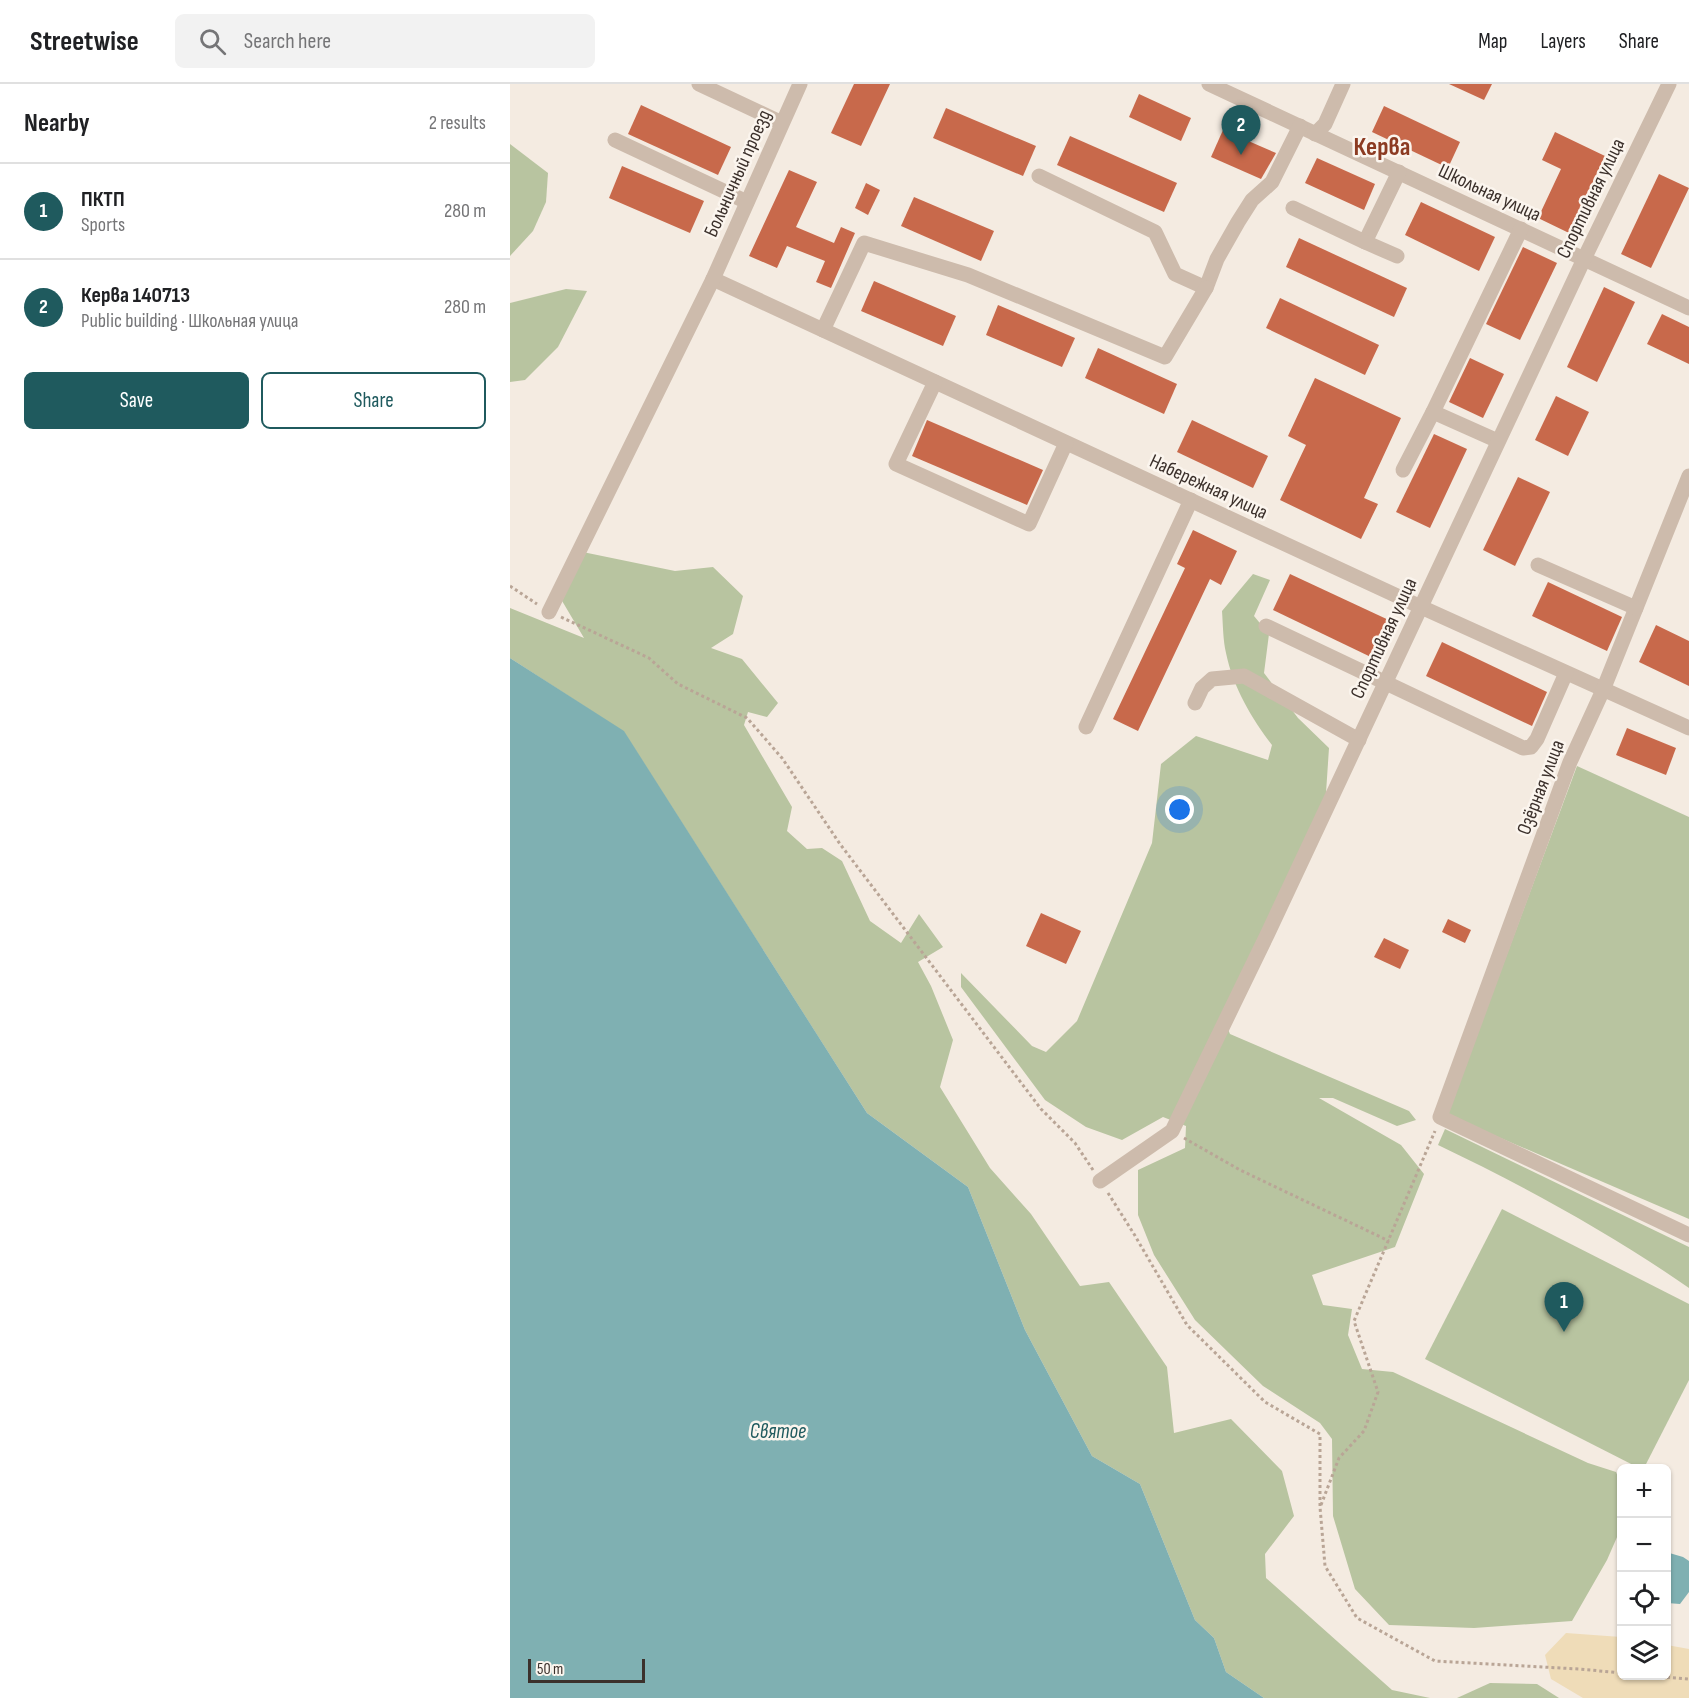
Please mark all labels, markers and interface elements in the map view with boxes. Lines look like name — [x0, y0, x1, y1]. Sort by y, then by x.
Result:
search box — [175, 14, 595, 68]
text: Streetwise — [30, 25, 139, 58]
icon: search — [196, 25, 229, 58]
text: Search here — [244, 28, 331, 55]
text: Map — [1478, 29, 1507, 54]
text: Layers — [1540, 29, 1586, 54]
text: Share — [1619, 29, 1659, 54]
street label: Больничный проезд — [699, 106, 777, 241]
pin: 2 — [1222, 106, 1260, 155]
text: Nearby — [24, 108, 90, 139]
text: 2 results — [429, 111, 486, 135]
district label: Керва — [1354, 132, 1410, 163]
street label: Спортивная улица — [1552, 135, 1630, 262]
street label: Школьная улица — [1435, 159, 1545, 227]
text: ПКТП — [81, 186, 125, 213]
text: 1 — [40, 199, 47, 223]
text: 280 m — [444, 199, 486, 223]
text: Sports — [81, 213, 125, 237]
text: Керва 140713 — [81, 282, 190, 309]
text: 2 — [39, 295, 48, 319]
text: 280 m — [444, 295, 486, 319]
text: Public building · Школьная улица — [81, 309, 298, 333]
button: Save — [24, 372, 249, 429]
button: Share — [261, 372, 486, 429]
street label: Набережная улица — [1146, 449, 1271, 525]
street label: Спортивная улица — [1345, 574, 1422, 703]
street label: Озёрная улица — [1512, 737, 1570, 838]
your location — [1165, 795, 1194, 824]
pin: 1 — [1544, 1282, 1584, 1332]
water label: Святое — [750, 1419, 806, 1444]
map controls — [1617, 1464, 1671, 1680]
button: + — [1617, 1464, 1671, 1518]
button: − — [1617, 1518, 1671, 1572]
button: locate — [1617, 1572, 1671, 1626]
button: layers — [1617, 1626, 1671, 1680]
scale bar — [528, 1656, 645, 1684]
text: 50 m — [537, 1660, 563, 1679]

